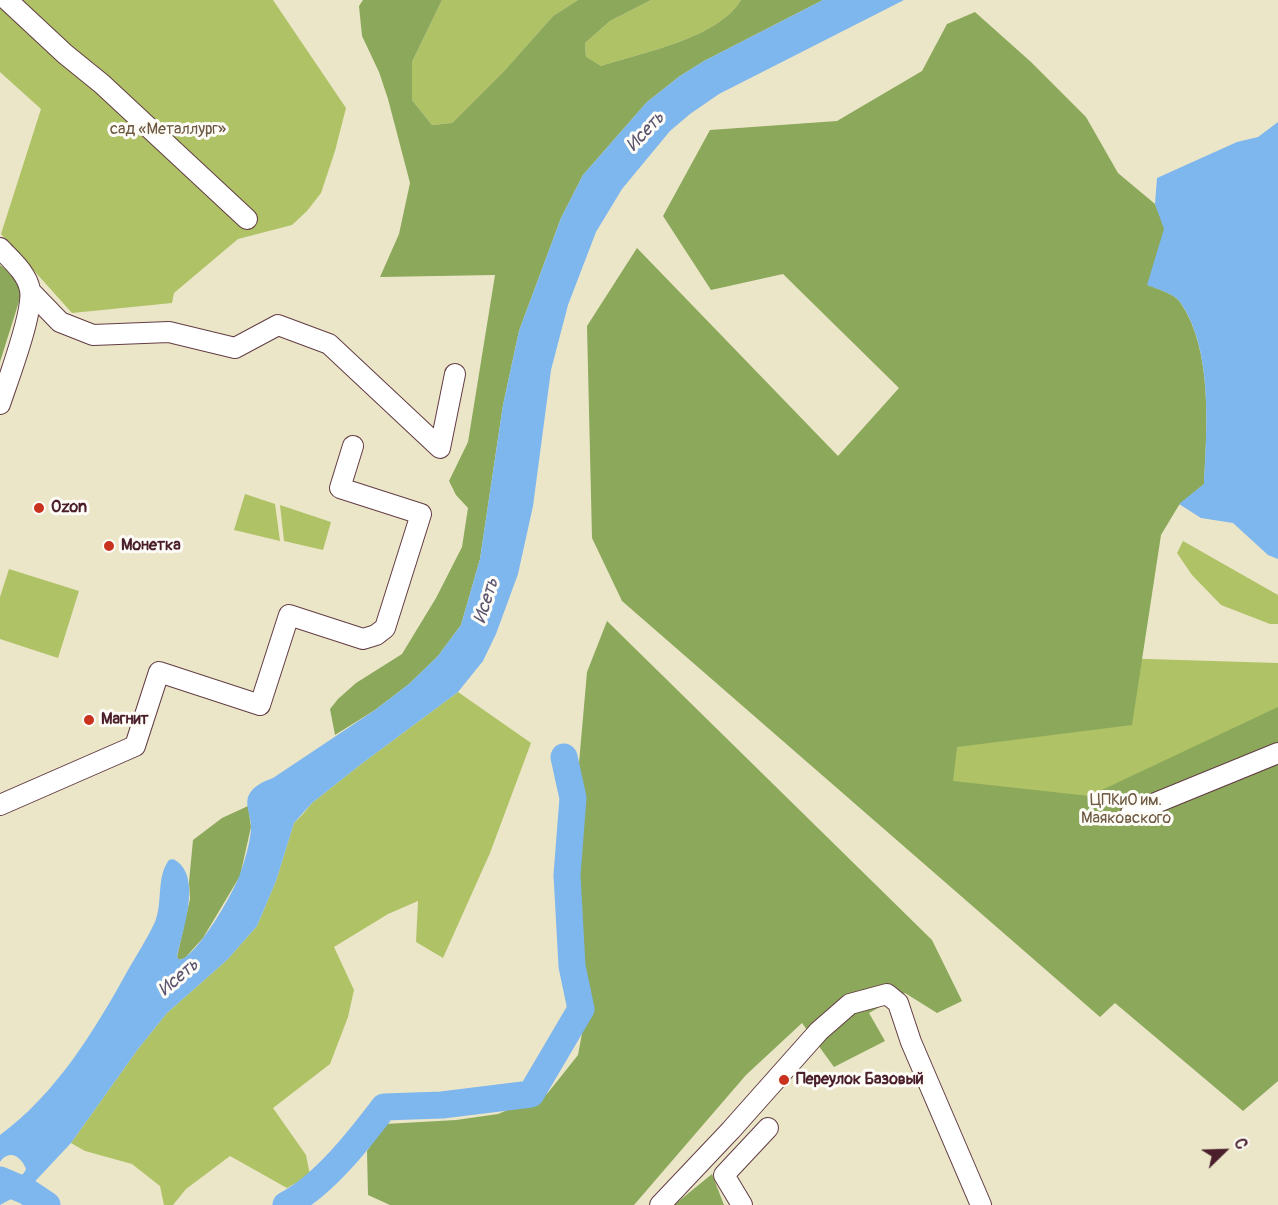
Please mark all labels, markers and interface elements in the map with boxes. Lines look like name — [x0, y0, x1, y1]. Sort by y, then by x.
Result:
water label: Исеть — [622, 108, 670, 156]
park label: сад «Металлург» — [110, 120, 226, 140]
place label: Ozon — [51, 498, 87, 518]
marker: Ozon — [32, 501, 46, 515]
place label: Монетка — [121, 536, 181, 556]
marker: Монетка — [102, 539, 116, 553]
water label: Исеть — [470, 576, 504, 626]
place label: Магнит — [101, 710, 149, 730]
marker: Магнит — [82, 713, 96, 727]
park label: ЦПКиО им. Маяковского — [1081, 791, 1171, 829]
water label: Исеть — [155, 955, 203, 1001]
place label: Переулок Базовый — [796, 1070, 924, 1090]
marker: Переулок Базовый — [777, 1073, 791, 1087]
north arrow — [1194, 1121, 1254, 1181]
text: С — [1229, 1136, 1252, 1152]

